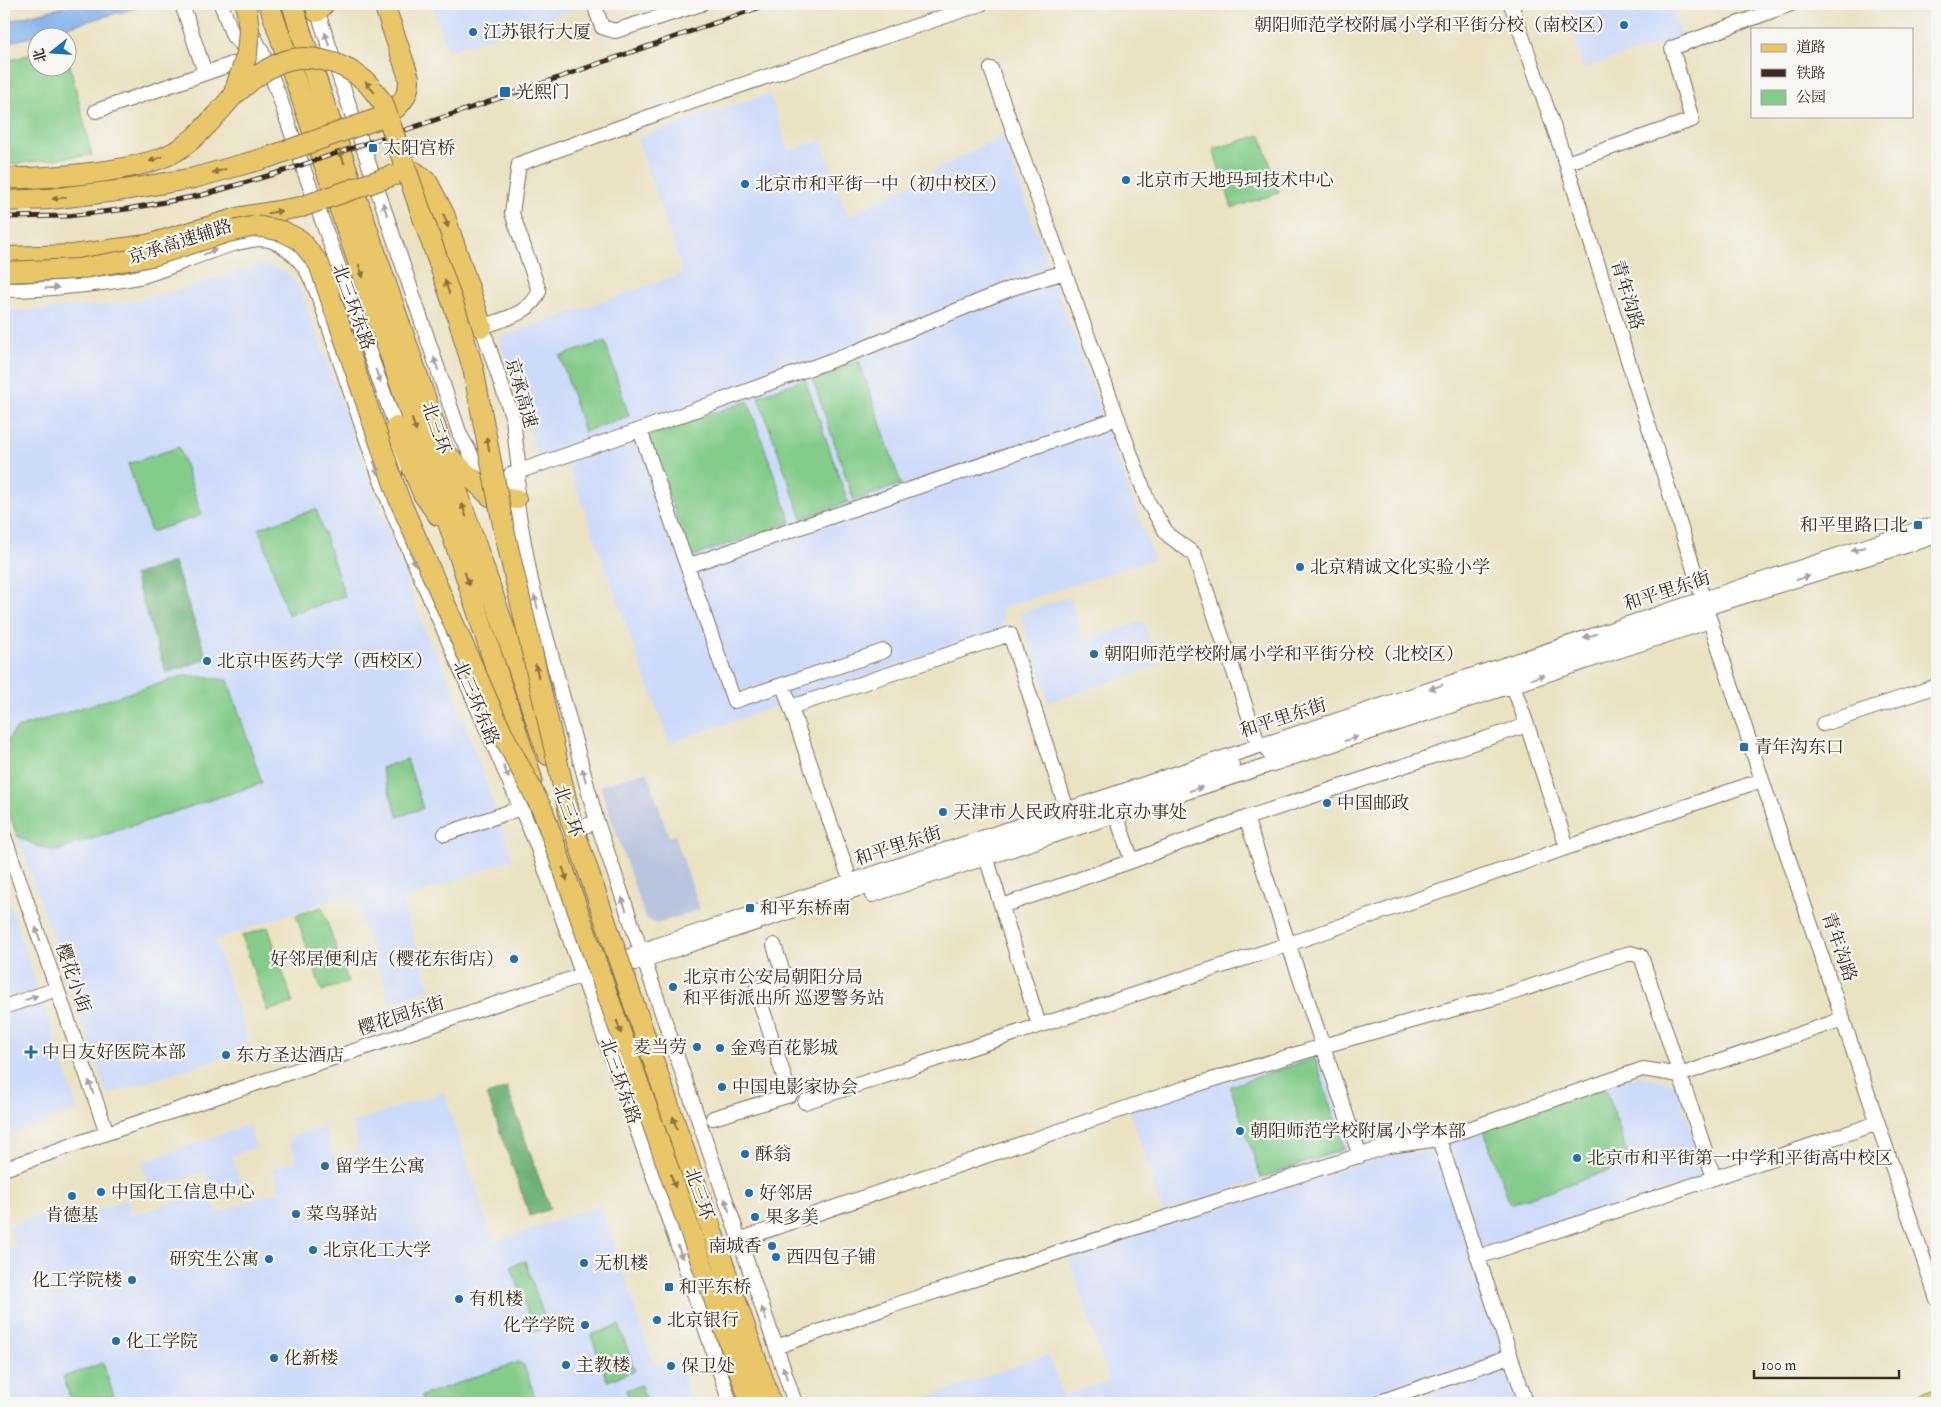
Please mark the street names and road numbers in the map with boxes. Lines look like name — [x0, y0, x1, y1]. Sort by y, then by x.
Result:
street label: 京承高速辅路 — [125, 214, 235, 270]
street label: 青年沟路 — [1605, 257, 1649, 333]
street label: 北三环东路 — [327, 261, 379, 353]
street label: 京承高速 — [500, 355, 542, 431]
street label: 北三环 — [416, 399, 456, 457]
street label: 和平里东街 — [1621, 566, 1713, 616]
street label: 北三环东路 — [448, 657, 504, 749]
street label: 和平里东街 — [1237, 693, 1329, 743]
street label: 北三环 — [548, 782, 588, 840]
street label: 和平里东街 — [852, 821, 944, 871]
street label: 青年沟路 — [1816, 909, 1862, 985]
street label: 樱花小街 — [50, 940, 96, 1016]
street label: 樱花园东街 — [355, 991, 447, 1041]
street label: 北三环东路 — [594, 1035, 646, 1127]
street label: 北三环 — [679, 1165, 719, 1223]

